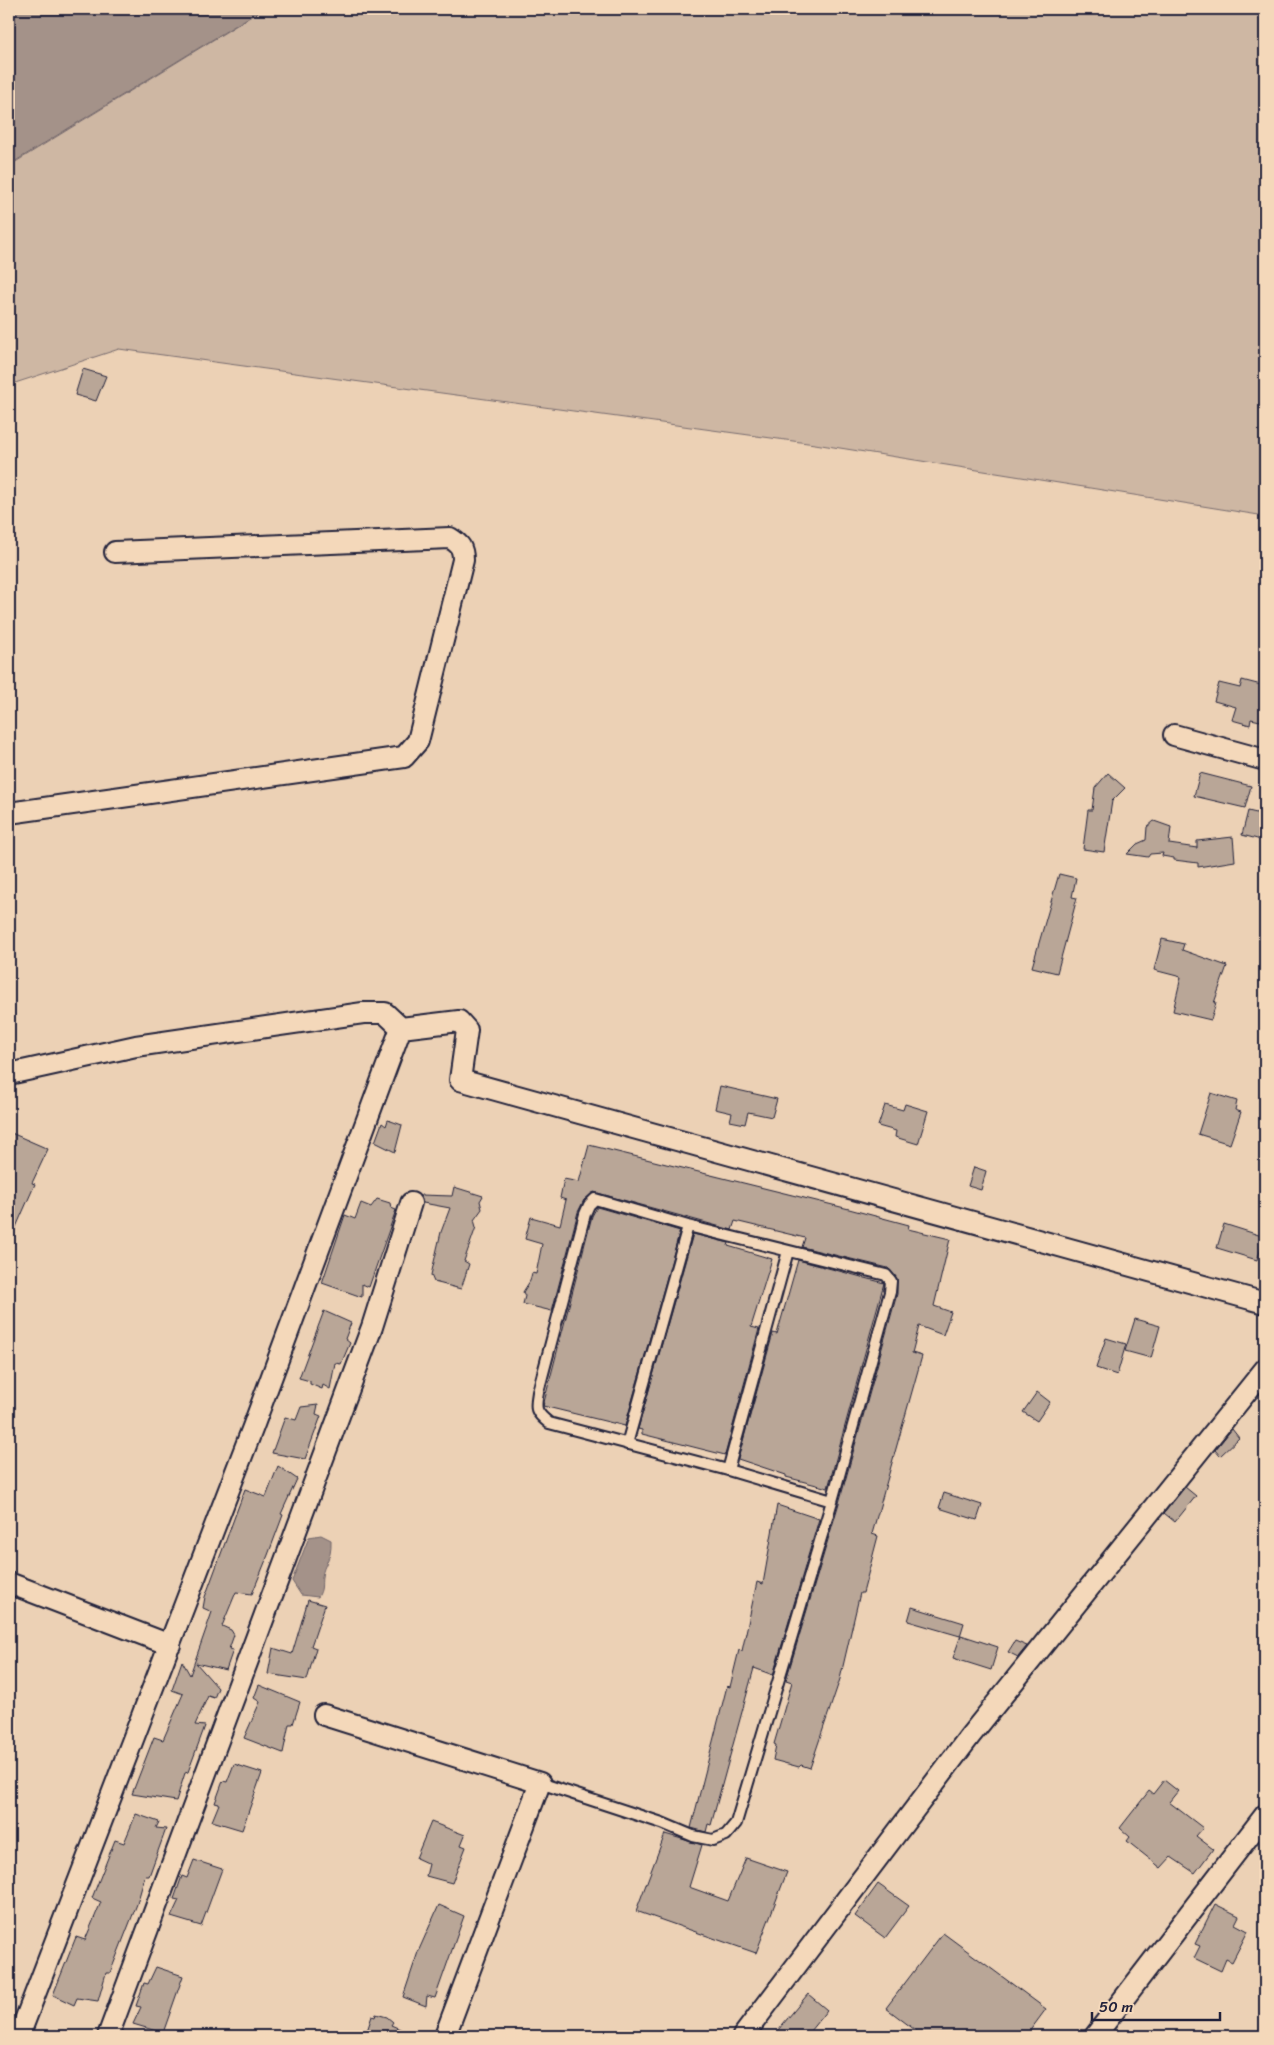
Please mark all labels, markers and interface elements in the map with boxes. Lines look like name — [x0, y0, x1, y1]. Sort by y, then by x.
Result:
scale bar — [1092, 1990, 1219, 2022]
text: 50 m — [1099, 1994, 1134, 2020]

